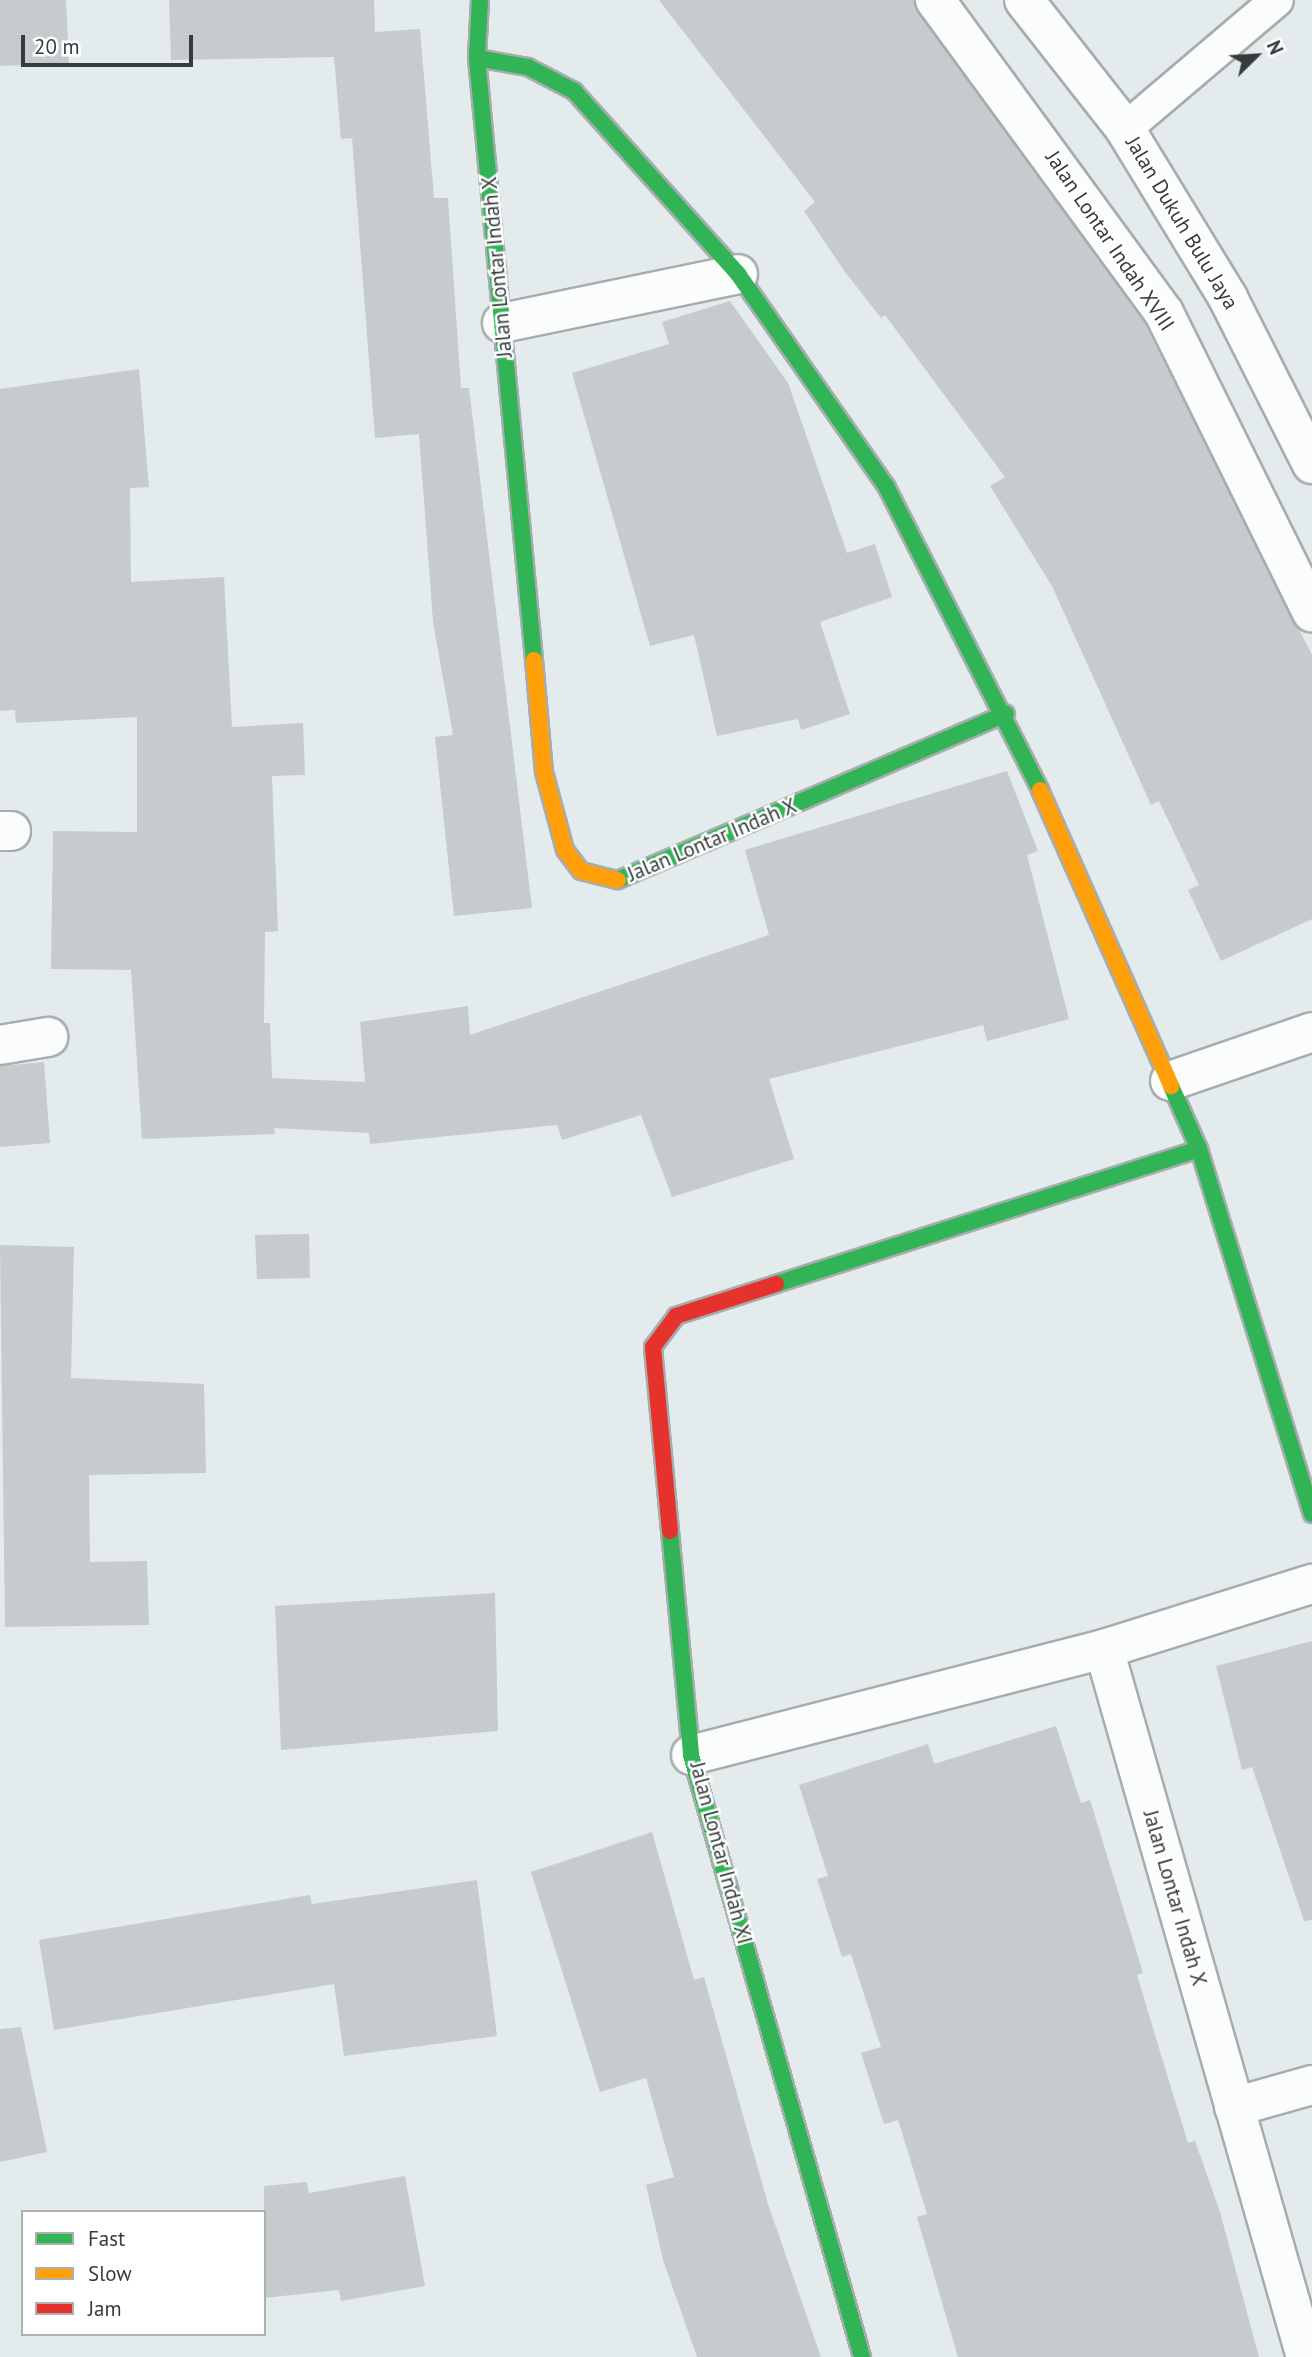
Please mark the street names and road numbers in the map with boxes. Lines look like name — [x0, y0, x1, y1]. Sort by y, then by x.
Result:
street label: Jalan Dukuh Bulu Jaya — [1120, 132, 1244, 314]
street label: Jalan Lontar Indah XVIII — [1040, 146, 1180, 336]
street label: Jalan Lontar Indah X — [477, 175, 517, 359]
street label: Jalan Lontar Indah X — [623, 793, 801, 887]
street label: Jalan Lontar Indah XI — [684, 1759, 758, 1947]
street label: Jalan Lontar Indah X — [1138, 1807, 1212, 1989]

